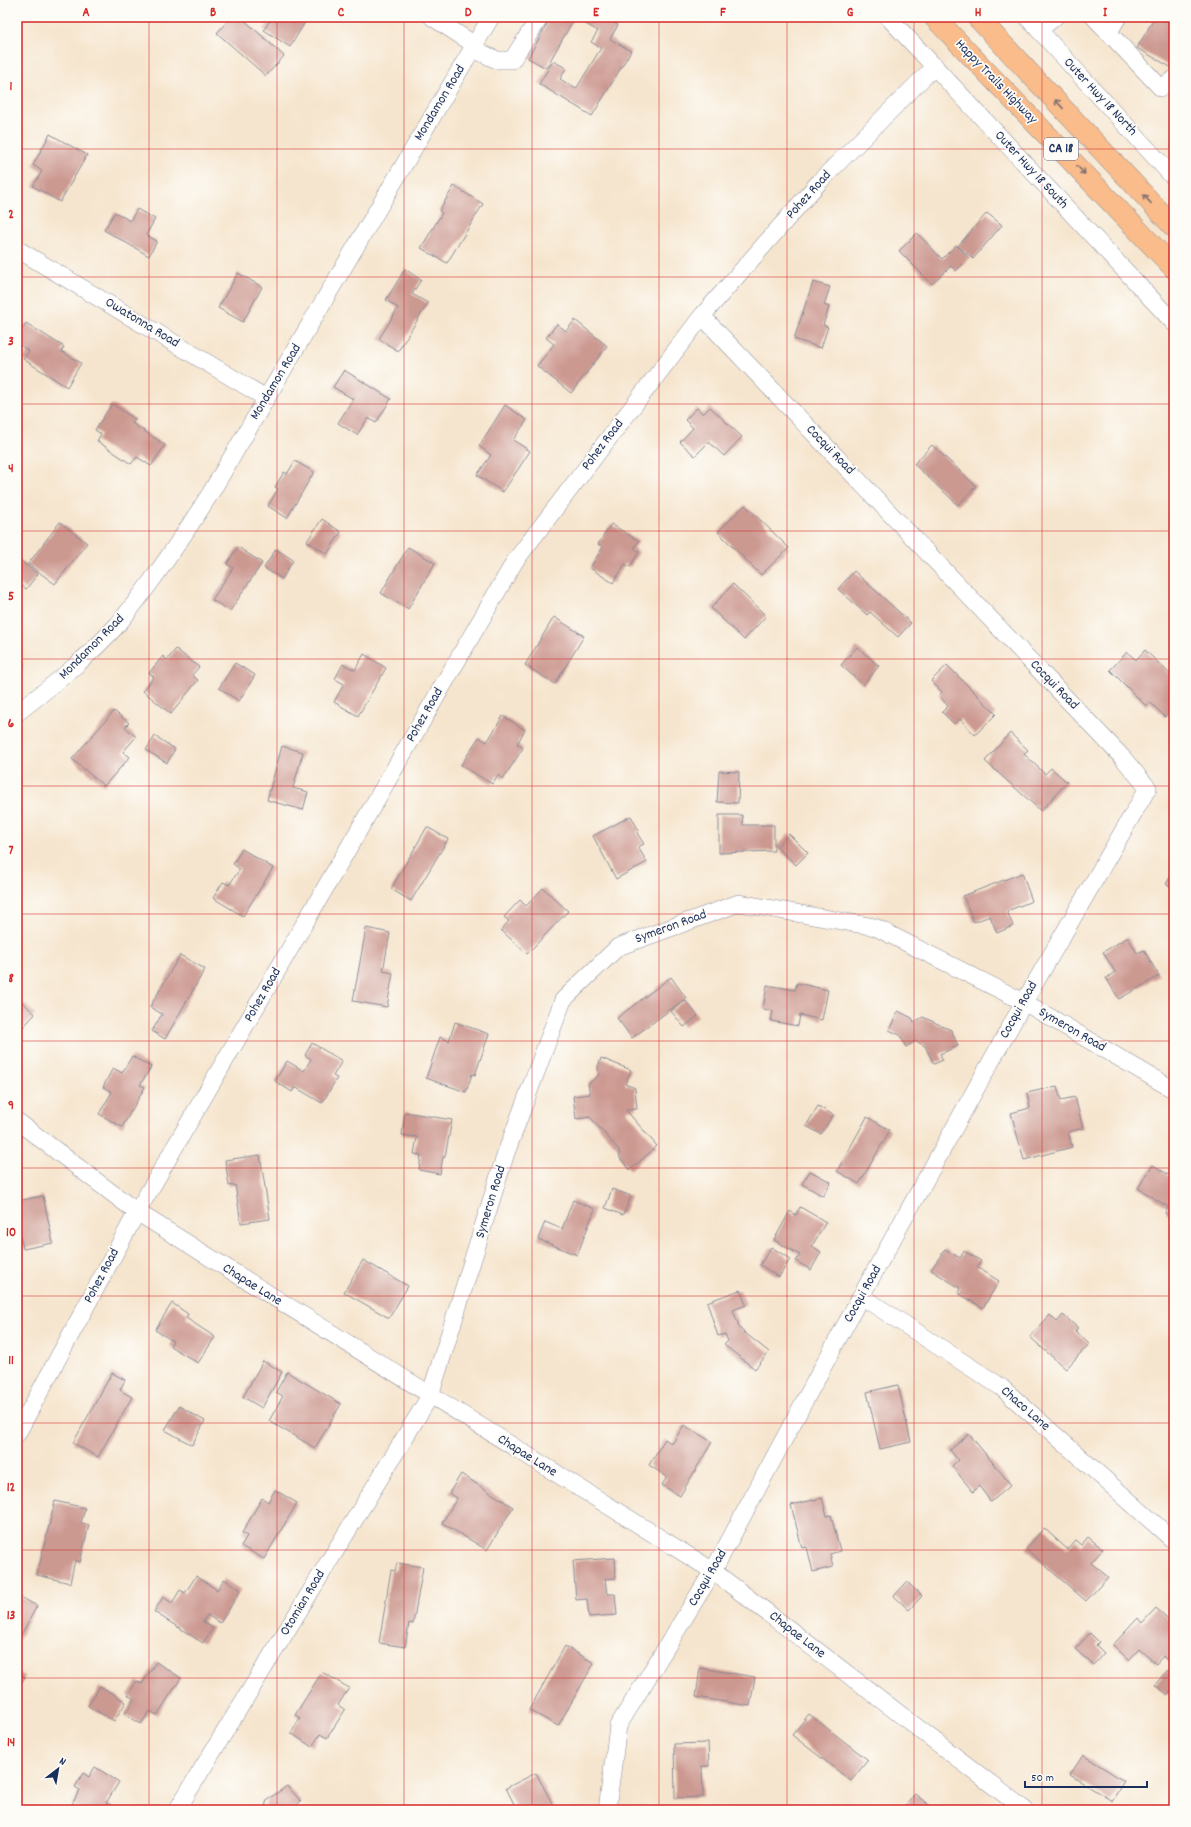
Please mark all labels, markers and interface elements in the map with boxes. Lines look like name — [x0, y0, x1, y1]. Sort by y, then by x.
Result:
text: A — [82, 4, 90, 23]
text: B — [210, 4, 216, 23]
text: C — [338, 4, 345, 23]
text: D — [465, 4, 472, 23]
text: E — [593, 4, 600, 23]
text: F — [720, 4, 726, 23]
text: G — [847, 4, 854, 23]
text: H — [975, 4, 982, 23]
text: I — [1103, 4, 1108, 23]
street label: Happy Trails Highway — [950, 35, 1042, 129]
street label: Outer Hwy 18 North — [1058, 53, 1142, 141]
street label: Mondamon Road — [409, 61, 471, 145]
text: 1 — [10, 78, 13, 97]
one-way arrow — [1054, 99, 1063, 109]
street label: Outer Hwy 18 South — [989, 126, 1073, 214]
road number: CA 18 — [1044, 138, 1078, 160]
one-way arrow — [1076, 165, 1086, 175]
street label: Pohez Road — [782, 166, 836, 224]
one-way arrow — [1143, 193, 1152, 204]
text: 2 — [8, 206, 14, 225]
street label: Owatonna Road — [101, 293, 183, 353]
text: 3 — [8, 333, 14, 352]
street label: Mondamon Road — [245, 340, 307, 424]
street label: Pohez Road — [577, 415, 629, 475]
street label: Cocqui Road — [801, 420, 859, 480]
text: 4 — [8, 460, 14, 479]
text: 5 — [8, 588, 14, 607]
street label: Mondamon Road — [55, 610, 129, 684]
street label: Cocqui Road — [1025, 655, 1083, 715]
street label: Pohez Road — [401, 684, 449, 746]
text: 6 — [8, 715, 15, 734]
text: 7 — [9, 842, 14, 861]
street label: Symeron Road — [632, 905, 710, 949]
street label: Pohez Road — [239, 964, 287, 1026]
text: 8 — [8, 970, 14, 989]
street label: Cocqui Road — [995, 978, 1043, 1042]
street label: Symeron Road — [1035, 1003, 1109, 1057]
text: 9 — [8, 1097, 14, 1116]
street label: Symeron Road — [470, 1163, 512, 1241]
text: 10 — [6, 1224, 16, 1243]
street label: Pohez Road — [79, 1245, 125, 1307]
street label: Chapae Lane — [218, 1259, 286, 1311]
street label: Cocqui Road — [839, 1262, 887, 1326]
text: 11 — [8, 1352, 14, 1371]
street label: Chaco Lane — [996, 1382, 1054, 1436]
street label: Chapae Lane — [493, 1430, 561, 1482]
text: 12 — [7, 1479, 16, 1498]
street label: Cocqui Road — [684, 1546, 732, 1610]
street label: Otomian Road — [275, 1566, 331, 1640]
street label: Chapae Lane — [764, 1606, 830, 1664]
text: 13 — [7, 1607, 16, 1626]
text: 14 — [7, 1734, 15, 1753]
north arrow — [38, 1749, 78, 1789]
text: N — [56, 1754, 69, 1771]
scale bar — [1025, 1763, 1147, 1789]
text: 50 m — [1031, 1770, 1054, 1787]

